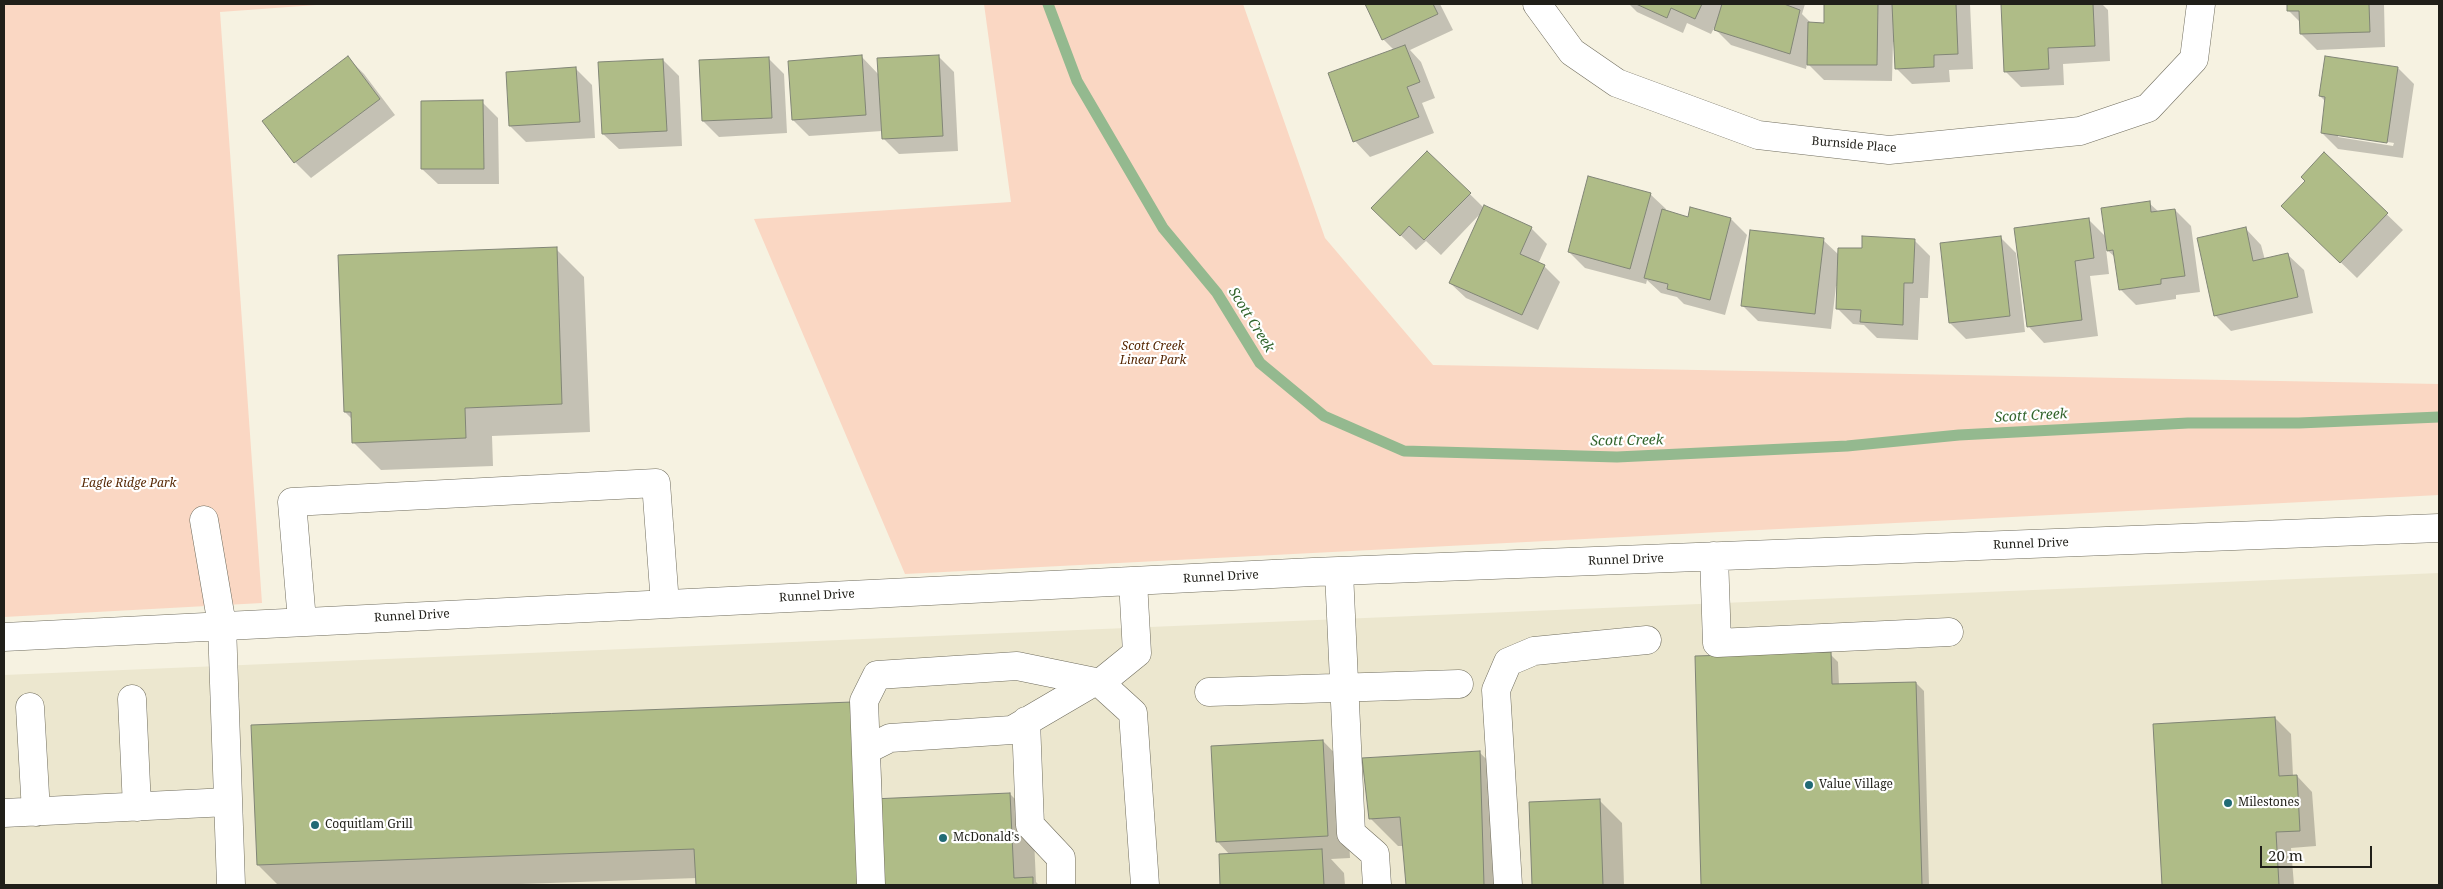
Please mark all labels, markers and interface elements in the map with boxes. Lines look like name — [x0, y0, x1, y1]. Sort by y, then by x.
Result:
street label: Burnside Place — [1811, 134, 1897, 156]
water label: Scott Creek — [1224, 284, 1278, 356]
park label: Scott Creek Linear Park — [1120, 340, 1186, 368]
water label: Scott Creek — [1994, 406, 2068, 426]
water label: Scott Creek — [1590, 432, 1664, 450]
park label: Eagle Ridge Park — [82, 477, 176, 491]
street label: Runnel Drive — [1993, 535, 2069, 553]
street label: Runnel Drive — [1588, 551, 1664, 569]
street label: Runnel Drive — [1183, 568, 1259, 586]
street label: Runnel Drive — [779, 587, 855, 605]
street label: Runnel Drive — [374, 607, 450, 625]
place label: Value Village — [1819, 778, 1893, 792]
marker: Value Village — [1803, 779, 1815, 791]
place label: Milestones — [2238, 796, 2299, 810]
marker: Milestones — [2222, 797, 2234, 809]
place label: Coquitlam Grill — [325, 818, 413, 832]
marker: Coquitlam Grill — [309, 819, 321, 831]
place label: McDonald's — [953, 831, 1019, 845]
marker: McDonald's — [937, 832, 949, 844]
scale bar — [2263, 836, 2376, 868]
text: 20 m — [2268, 845, 2303, 865]

